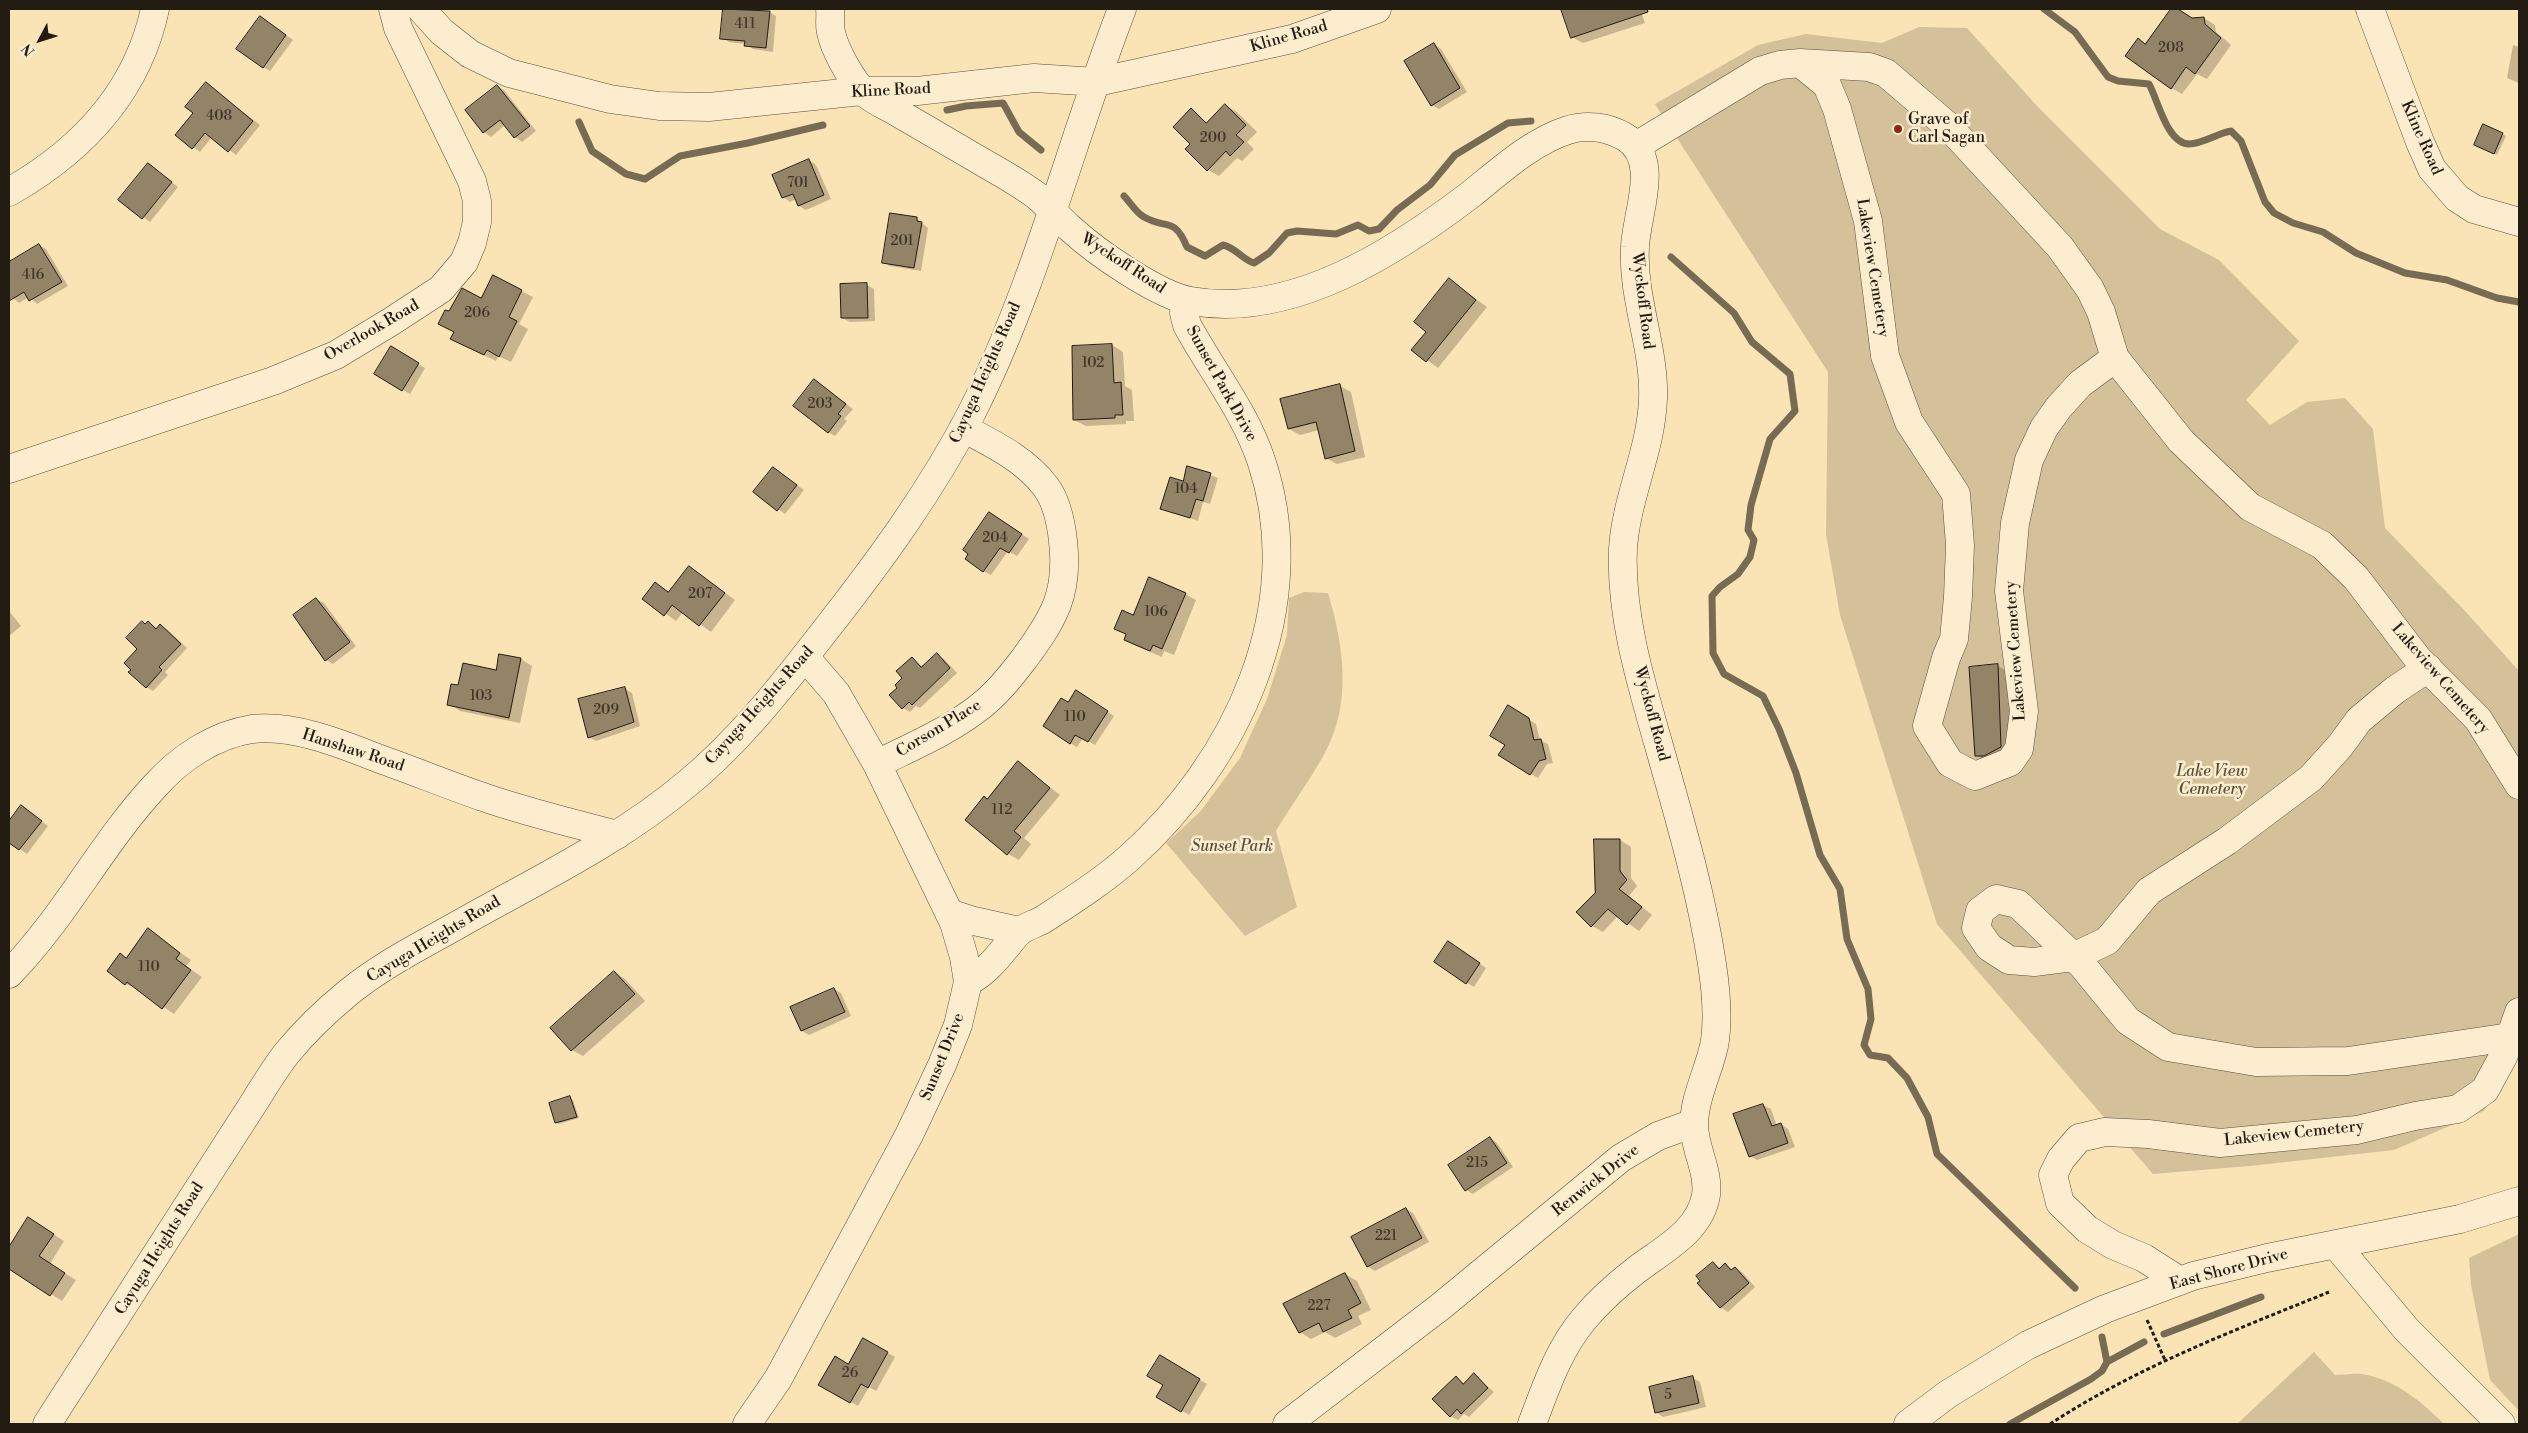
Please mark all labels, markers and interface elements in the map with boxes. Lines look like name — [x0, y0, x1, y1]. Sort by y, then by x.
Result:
north arrow — [15, 15, 65, 65]
house number: 411 — [735, 17, 755, 33]
street label: Kline Road — [1248, 17, 1330, 57]
text: N — [18, 40, 39, 60]
house number: 208 — [2158, 41, 2184, 57]
street label: Kline Road — [851, 79, 931, 103]
street label: Kline Road — [2396, 98, 2446, 178]
house number: 408 — [206, 109, 232, 125]
place label: Grave of Carl Sagan — [1908, 110, 1985, 148]
marker: Grave of Carl Sagan — [1892, 123, 1904, 135]
house number: 200 — [1200, 131, 1226, 147]
house number: 701 — [787, 176, 809, 192]
street label: Lakeview Cemetery — [1852, 197, 1892, 339]
street label: Wyckoff Road — [1077, 229, 1169, 299]
house number: 201 — [891, 234, 913, 250]
street label: Wyckoff Road — [1627, 252, 1657, 350]
house number: 416 — [22, 268, 44, 284]
street label: Overlook Road — [321, 296, 423, 366]
street label: Cayuga Heights Road — [946, 299, 1026, 447]
house number: 206 — [464, 306, 490, 322]
street label: Sunset Park Drive — [1181, 323, 1261, 445]
house number: 102 — [1082, 356, 1104, 372]
house number: 203 — [808, 397, 832, 413]
house number: 104 — [1174, 482, 1198, 498]
house number: 204 — [982, 531, 1008, 547]
street label: Lakeview Cemetery — [2002, 580, 2030, 722]
house number: 207 — [688, 587, 712, 603]
house number: 106 — [1144, 605, 1168, 621]
street label: Lakeview Cemetery — [2387, 620, 2493, 738]
street label: Cayuga Heights Road — [702, 643, 818, 769]
street label: Wyckoff Road — [1629, 665, 1673, 763]
house number: 103 — [470, 689, 492, 705]
street label: Corson Place — [893, 696, 985, 762]
house number: 209 — [593, 703, 619, 719]
house number: 110 — [1064, 710, 1086, 726]
street label: Hanshaw Road — [299, 725, 407, 777]
park label: Lake View Cemetery — [2176, 762, 2248, 800]
house number: 112 — [992, 803, 1012, 819]
park label: Sunset Park — [1191, 837, 1273, 857]
street label: Cayuga Heights Road — [364, 892, 504, 988]
house number: 110 — [138, 960, 160, 976]
street label: Sunset Drive — [917, 1010, 969, 1104]
street label: Lakeview Cemetery — [2223, 1117, 2365, 1151]
street label: Renwick Drive — [1549, 1141, 1643, 1221]
house number: 215 — [1466, 1156, 1488, 1172]
street label: Cayuga Heights Road — [111, 1179, 209, 1319]
house number: 221 — [1375, 1229, 1397, 1245]
street label: East Shore Drive — [2168, 1245, 2290, 1295]
house number: 227 — [1308, 1299, 1330, 1315]
house number: 26 — [842, 1366, 858, 1382]
house number: 5 — [1664, 1388, 1672, 1404]

